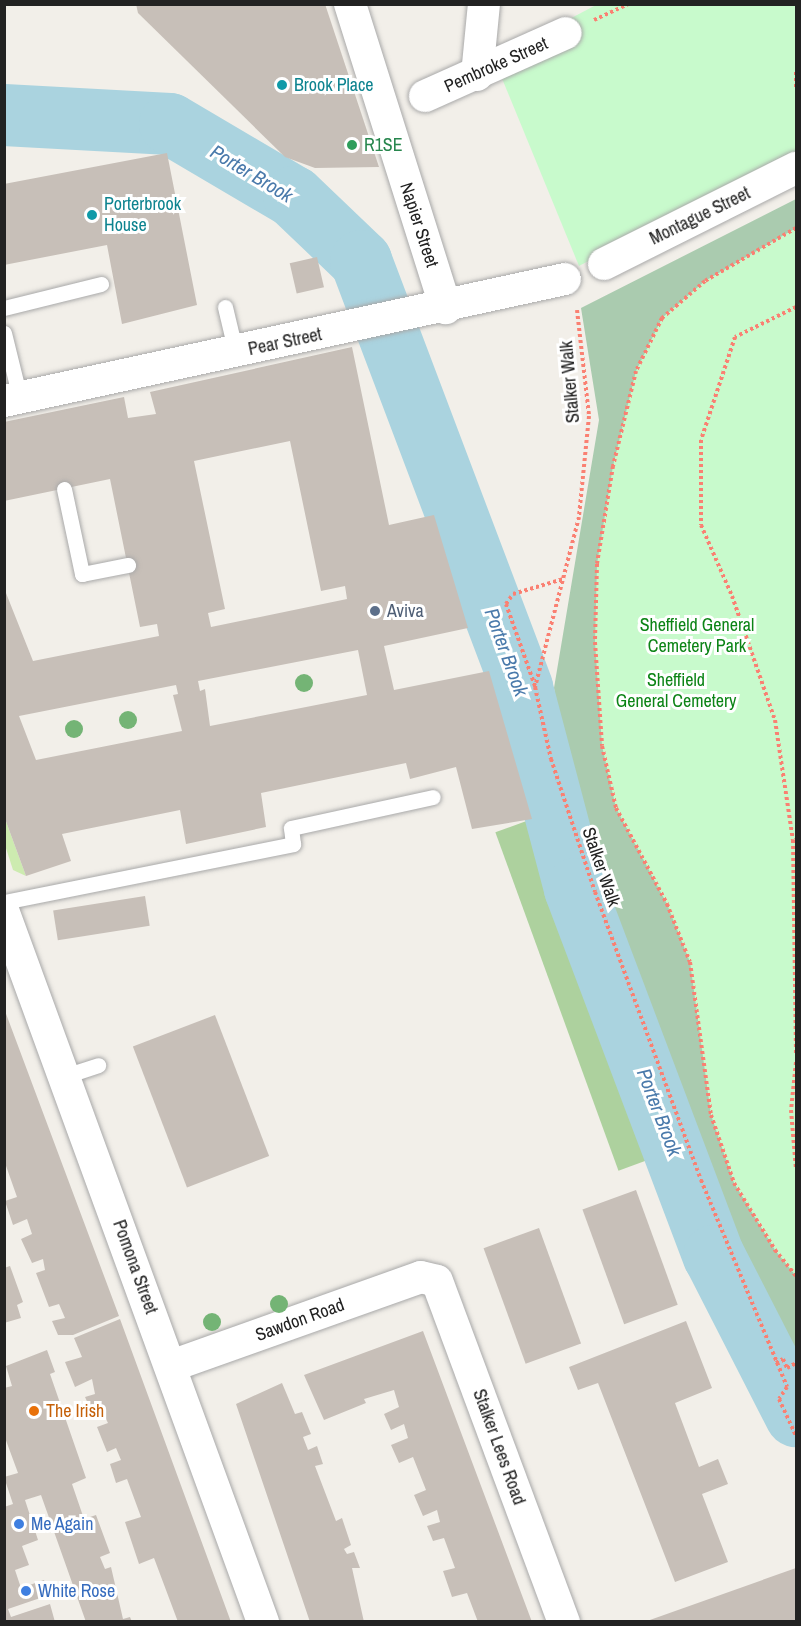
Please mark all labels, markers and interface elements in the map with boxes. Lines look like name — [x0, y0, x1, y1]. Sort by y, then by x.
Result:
street label: Pembroke Street — [441, 33, 551, 97]
place label: Brook Place — [294, 74, 374, 96]
marker: Brook Place — [275, 78, 289, 92]
place label: R1SE — [364, 134, 403, 156]
marker: R1SE — [345, 138, 359, 152]
water label: Porter Brook — [206, 139, 298, 207]
street label: Napier Street — [395, 180, 443, 270]
street label: Montague Street — [646, 182, 754, 250]
place label: Porterbrook House — [104, 194, 181, 236]
marker: Porterbrook House — [85, 208, 99, 222]
street label: Pear Street — [246, 324, 324, 360]
street label: Stalker Walk — [556, 340, 584, 424]
place label: Aviva — [387, 600, 424, 622]
marker: Aviva — [368, 604, 382, 618]
water label: Porter Brook — [480, 605, 534, 699]
park label: Sheffield General Cemetery Park — [640, 615, 754, 658]
park label: Sheffield General Cemetery — [616, 670, 736, 712]
street label: Stalker Walk — [577, 825, 625, 909]
water label: Porter Brook — [632, 1065, 688, 1159]
street label: Pomona Street — [108, 1217, 162, 1317]
street label: Sawdon Road — [253, 1294, 347, 1346]
street label: Stalker Lees Road — [468, 1386, 530, 1508]
place label: The Irish — [46, 1400, 104, 1422]
marker: The Irish — [27, 1404, 41, 1418]
place label: Me Again — [31, 1513, 94, 1535]
marker: Me Again — [12, 1517, 26, 1531]
place label: White Rose — [38, 1580, 115, 1602]
marker: White Rose — [19, 1584, 33, 1598]

